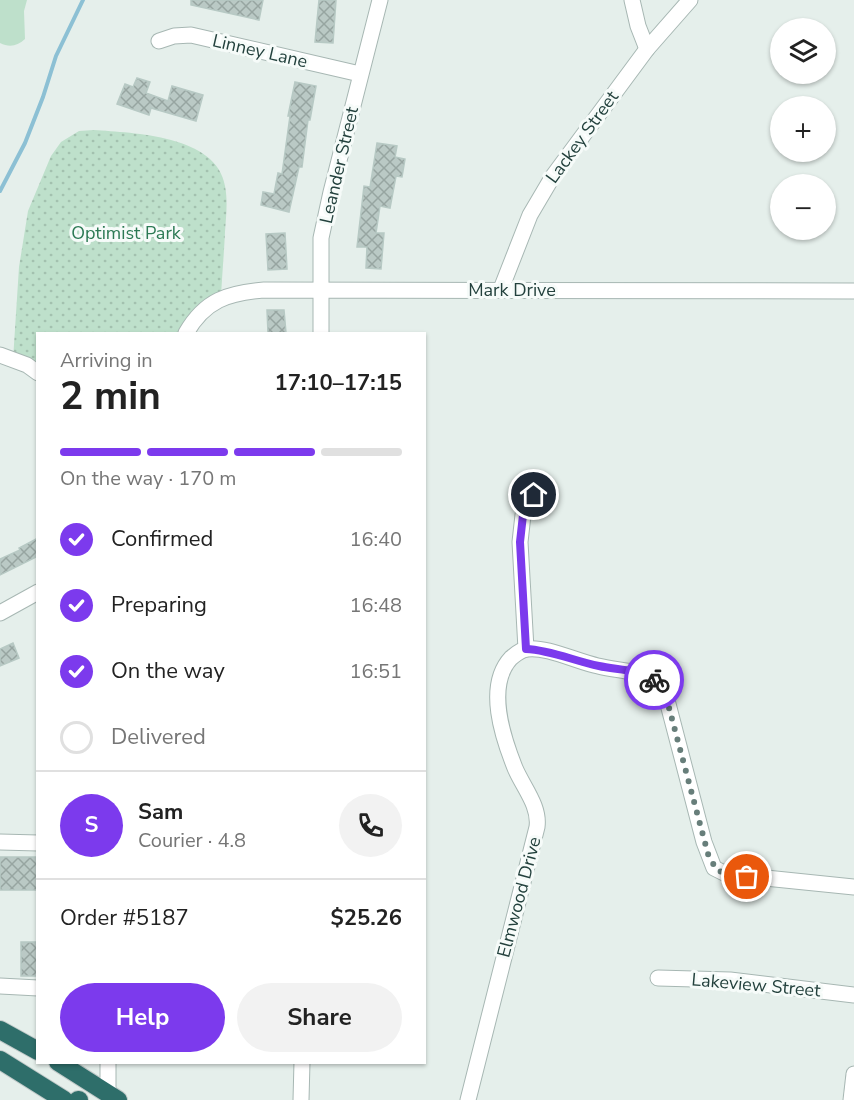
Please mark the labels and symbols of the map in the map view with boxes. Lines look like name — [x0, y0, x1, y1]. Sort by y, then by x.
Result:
street label: Linney Lane — [210, 28, 310, 74]
street label: Lackey Street — [540, 85, 624, 188]
street label: Leander Street — [314, 104, 364, 226]
park label: Optimist Park — [71, 221, 182, 245]
street label: Mark Drive — [468, 278, 556, 302]
pin — [508, 469, 559, 520]
courier — [624, 650, 684, 710]
street label: Elmwood Drive — [491, 834, 547, 960]
pin — [721, 851, 772, 902]
street label: Lakeview Street — [691, 967, 822, 1003]

